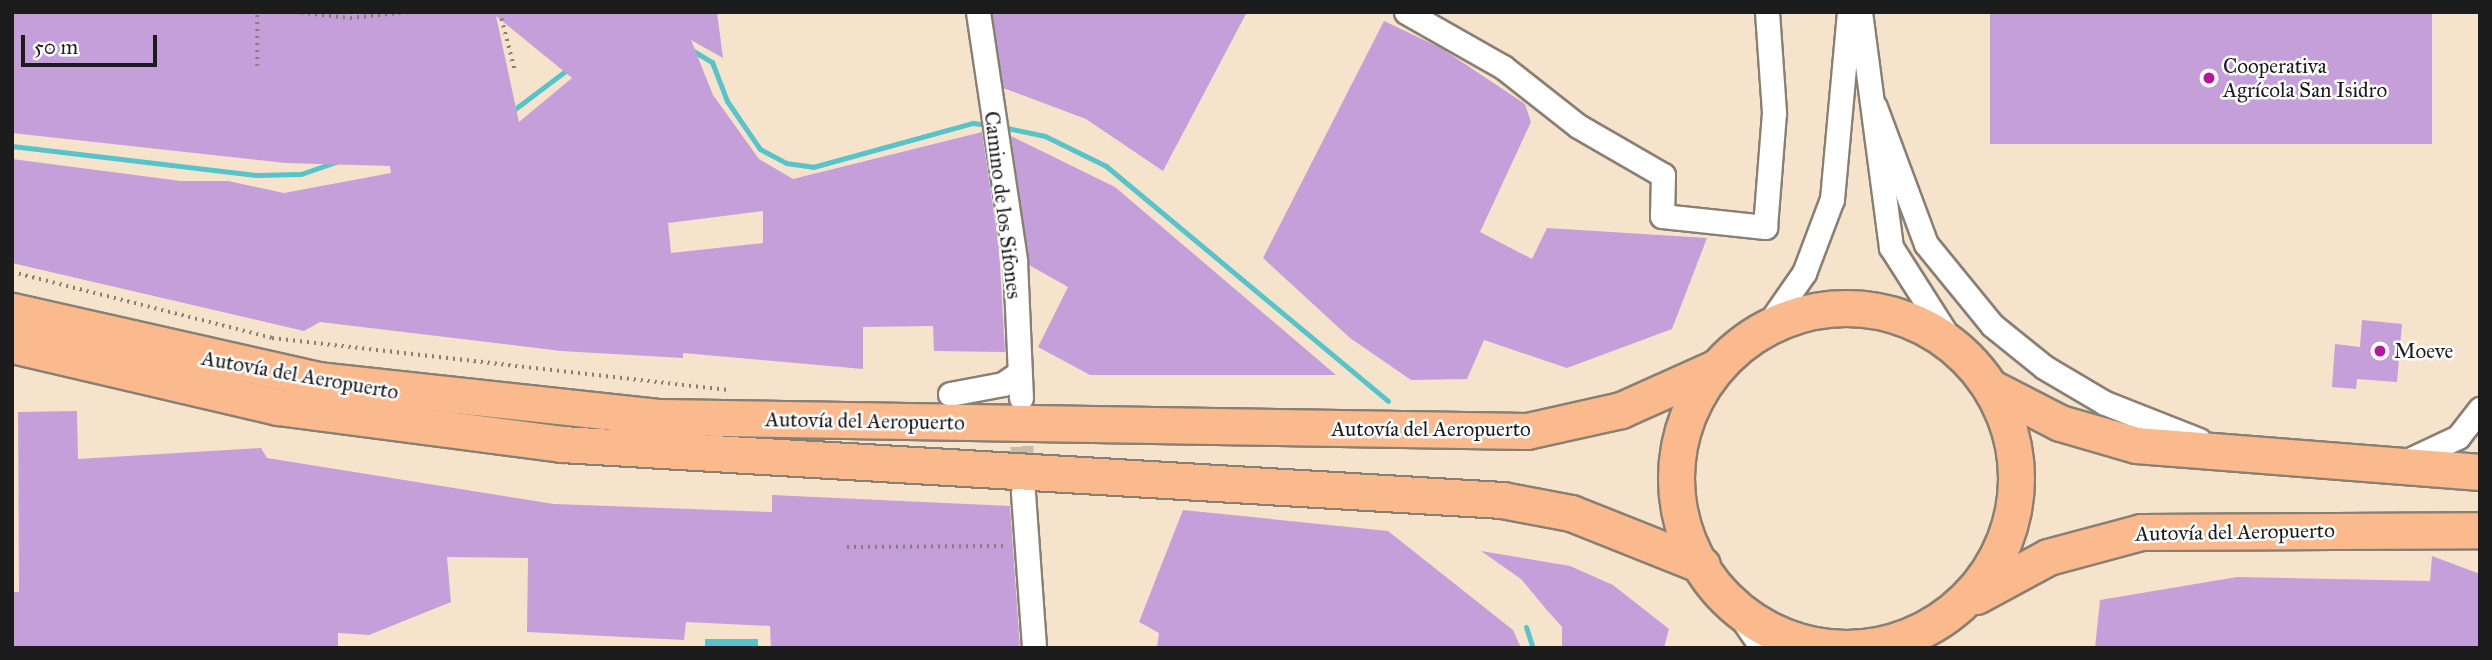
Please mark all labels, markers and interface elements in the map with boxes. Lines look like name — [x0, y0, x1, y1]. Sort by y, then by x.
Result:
scale bar — [24, 21, 161, 65]
text: 50 m — [34, 34, 78, 60]
place label: Cooperativa Agrícola San Isidro — [2223, 53, 2387, 103]
marker: Cooperativa Agrícola San Isidro — [2201, 70, 2217, 86]
street label: Camino de los Sifones — [979, 110, 1027, 300]
place label: Moeve — [2394, 338, 2453, 364]
marker: Moeve — [2372, 343, 2388, 359]
street label: Autovía del Aeropuerto — [199, 345, 401, 405]
street label: Autovía del Aeropuerto — [765, 407, 965, 435]
street label: Autovía del Aeropuerto — [1331, 416, 1531, 442]
street label: Autovía del Aeropuerto — [2135, 518, 2335, 546]

